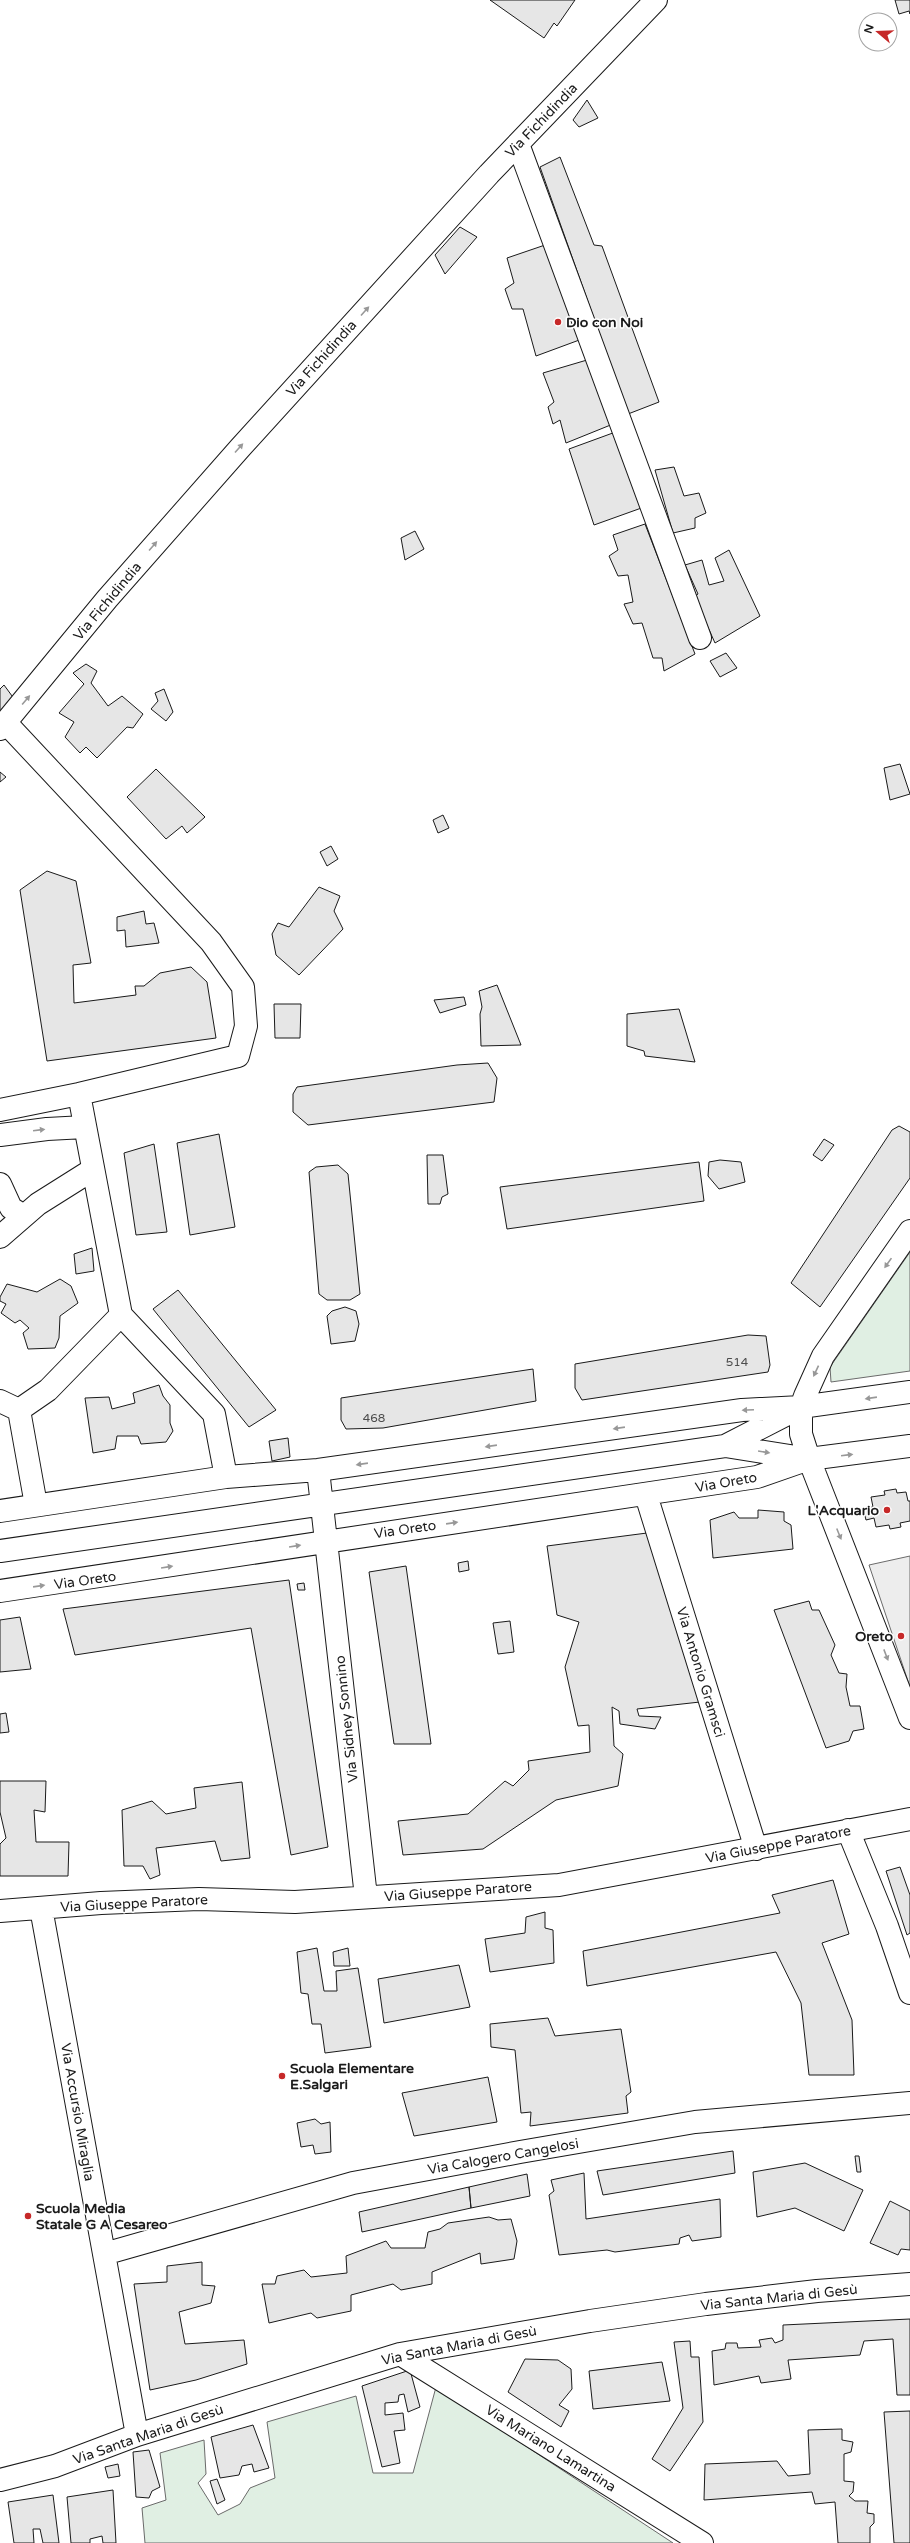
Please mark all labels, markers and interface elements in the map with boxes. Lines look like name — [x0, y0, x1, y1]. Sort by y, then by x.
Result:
north arrow — [858, 12, 898, 52]
text: N — [861, 23, 877, 35]
street label: Via Fichidindia — [502, 80, 581, 161]
one-way arrow — [360, 306, 369, 316]
place label: Dio con Noi — [566, 314, 643, 331]
street label: Via Fichidindia — [283, 317, 360, 400]
marker: Dio con Noi — [553, 317, 563, 327]
one-way arrow — [234, 444, 243, 453]
one-way arrow — [149, 541, 158, 551]
street label: Via Fichidindia — [70, 559, 145, 644]
one-way arrow — [21, 694, 30, 705]
one-way arrow — [33, 1127, 45, 1133]
one-way arrow — [884, 1258, 892, 1268]
house number: 514 — [726, 1355, 749, 1369]
one-way arrow — [813, 1366, 819, 1377]
one-way arrow — [865, 1395, 877, 1401]
one-way arrow — [742, 1407, 754, 1414]
house number: 468 — [363, 1411, 385, 1425]
one-way arrow — [613, 1425, 625, 1431]
one-way arrow — [484, 1443, 497, 1449]
one-way arrow — [758, 1449, 770, 1455]
one-way arrow — [841, 1451, 853, 1458]
one-way arrow — [356, 1461, 368, 1467]
street label: Via Oreto — [694, 1469, 758, 1496]
place label: L'Acquario — [808, 1502, 879, 1519]
marker: L'Acquario — [882, 1505, 892, 1515]
street label: Via Oreto — [373, 1517, 437, 1542]
one-way arrow — [446, 1520, 458, 1526]
one-way arrow — [836, 1529, 842, 1541]
one-way arrow — [289, 1543, 302, 1549]
one-way arrow — [161, 1564, 173, 1570]
street label: Via Oreto — [53, 1568, 117, 1593]
one-way arrow — [33, 1583, 45, 1589]
street label: Via Antonio Gramsci — [673, 1605, 728, 1739]
place label: Oreto — [855, 1628, 893, 1645]
marker: Oreto — [896, 1631, 906, 1641]
one-way arrow — [883, 1650, 889, 1662]
street label: Via Sidney Sonnino — [331, 1655, 362, 1783]
street label: Via Giuseppe Paratore — [704, 1822, 852, 1867]
street label: Via Giuseppe Paratore — [384, 1878, 532, 1905]
street label: Via Giuseppe Paratore — [60, 1891, 208, 1916]
street label: Via Accursio Miraglia — [57, 2042, 98, 2182]
place label: Scuola Elementare E.Salgari — [290, 2060, 414, 2093]
marker: Scuola Elementare E.Salgari — [277, 2071, 287, 2081]
street label: Via Calogero Cangelosi — [426, 2135, 580, 2178]
place label: Scuola Media Statale G A Cesareo — [36, 2200, 168, 2233]
marker: Scuola Media Statale G A Cesareo — [23, 2211, 33, 2221]
street label: Via Santa Maria di Gesù — [700, 2281, 858, 2314]
street label: Via Santa Maria di Gesù — [380, 2322, 538, 2369]
street label: Via Santa Maria di Gesù — [71, 2401, 226, 2468]
street label: Via Mariano Lamartina — [482, 2401, 619, 2496]

